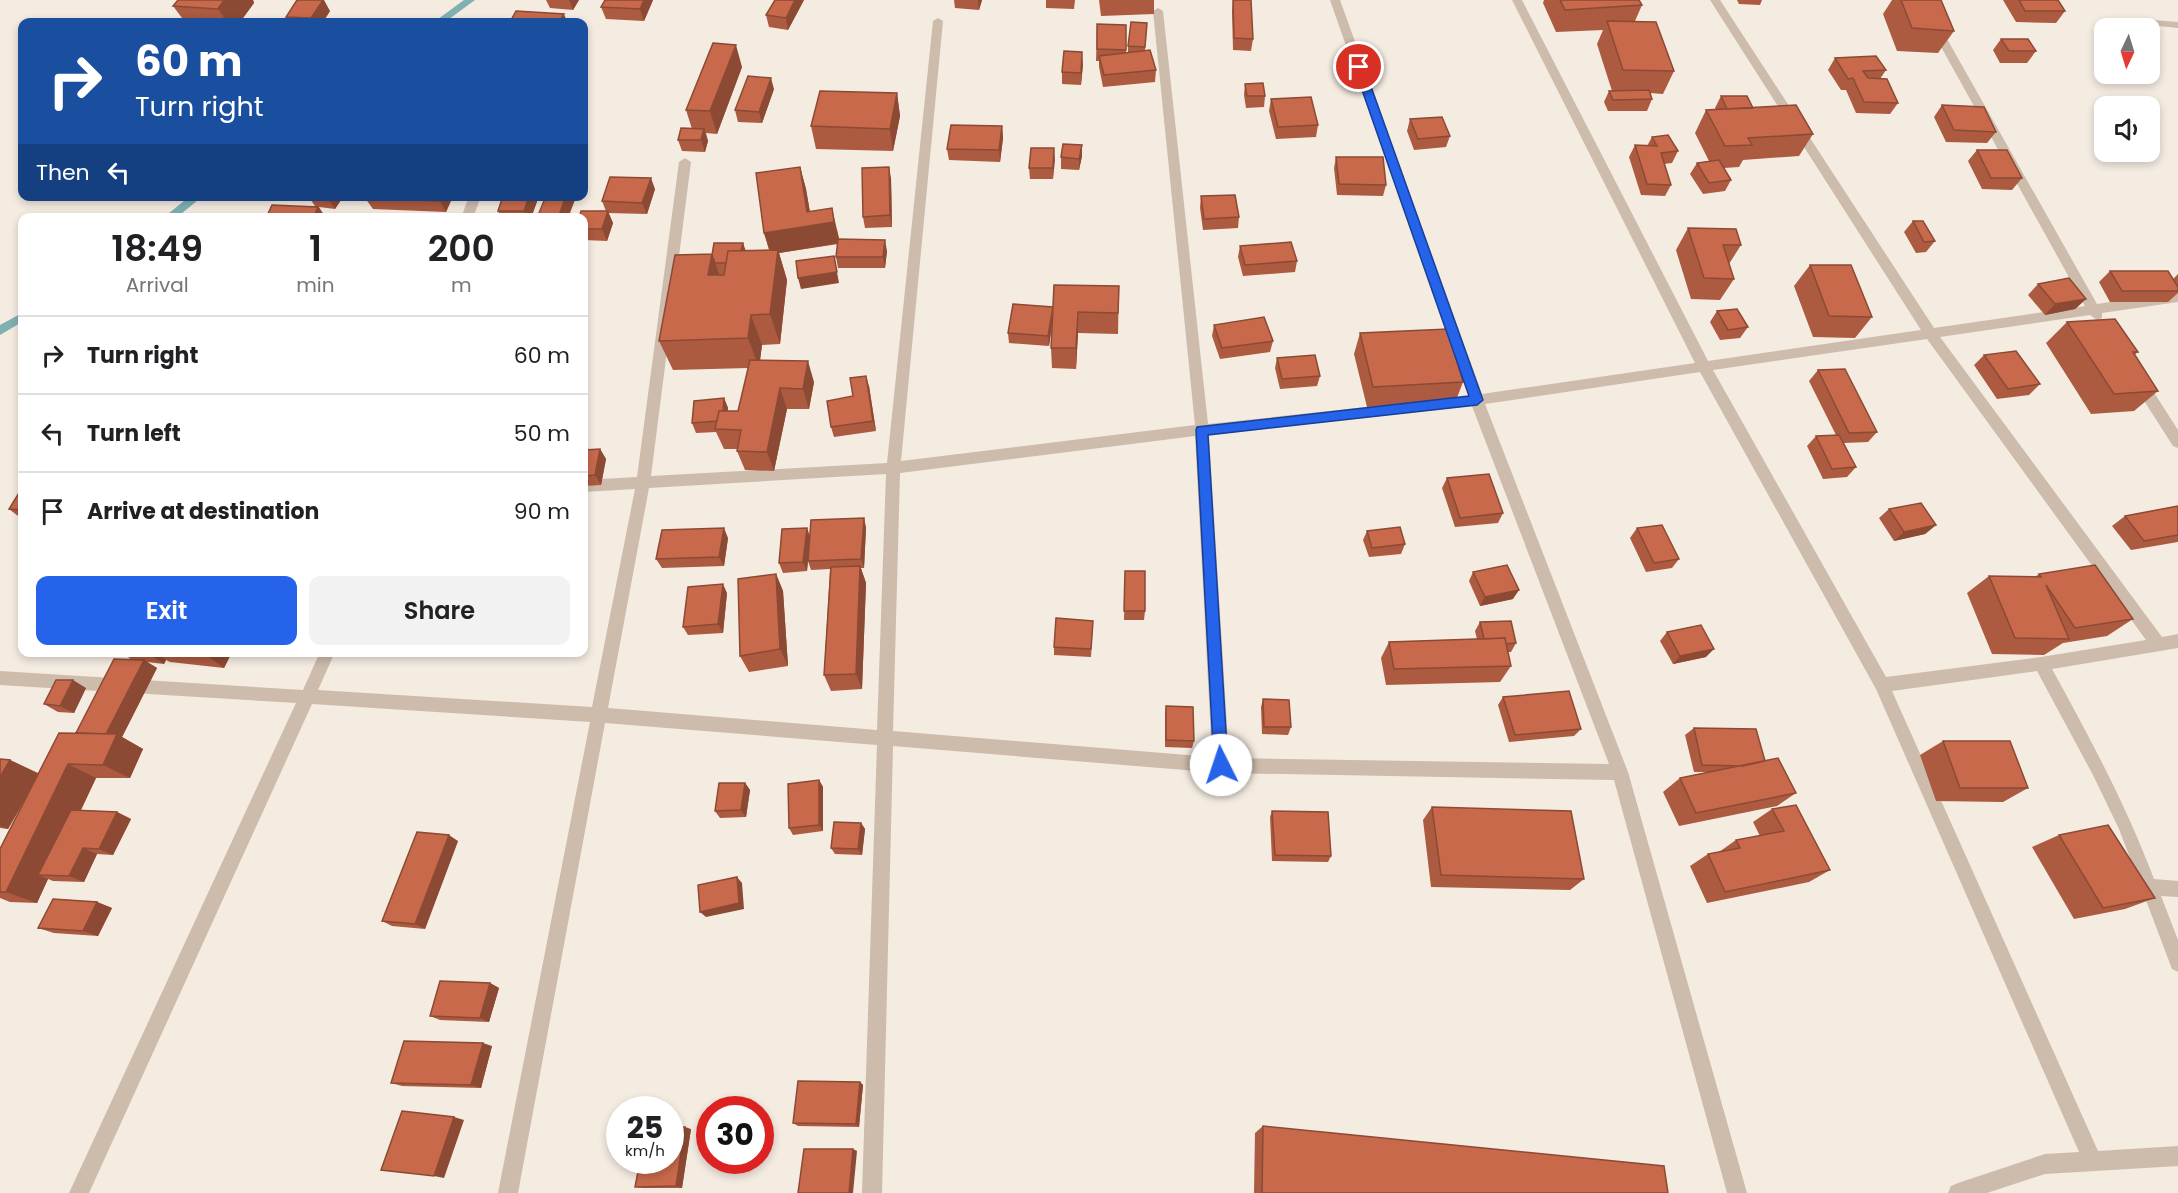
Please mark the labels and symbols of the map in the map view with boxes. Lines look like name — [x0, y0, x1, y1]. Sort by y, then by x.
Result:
north arrow — [2094, 18, 2160, 84]
pin — [1333, 41, 1384, 92]
position arrow — [1189, 733, 1253, 797]
speed limit sign: 30 — [696, 1096, 774, 1174]

